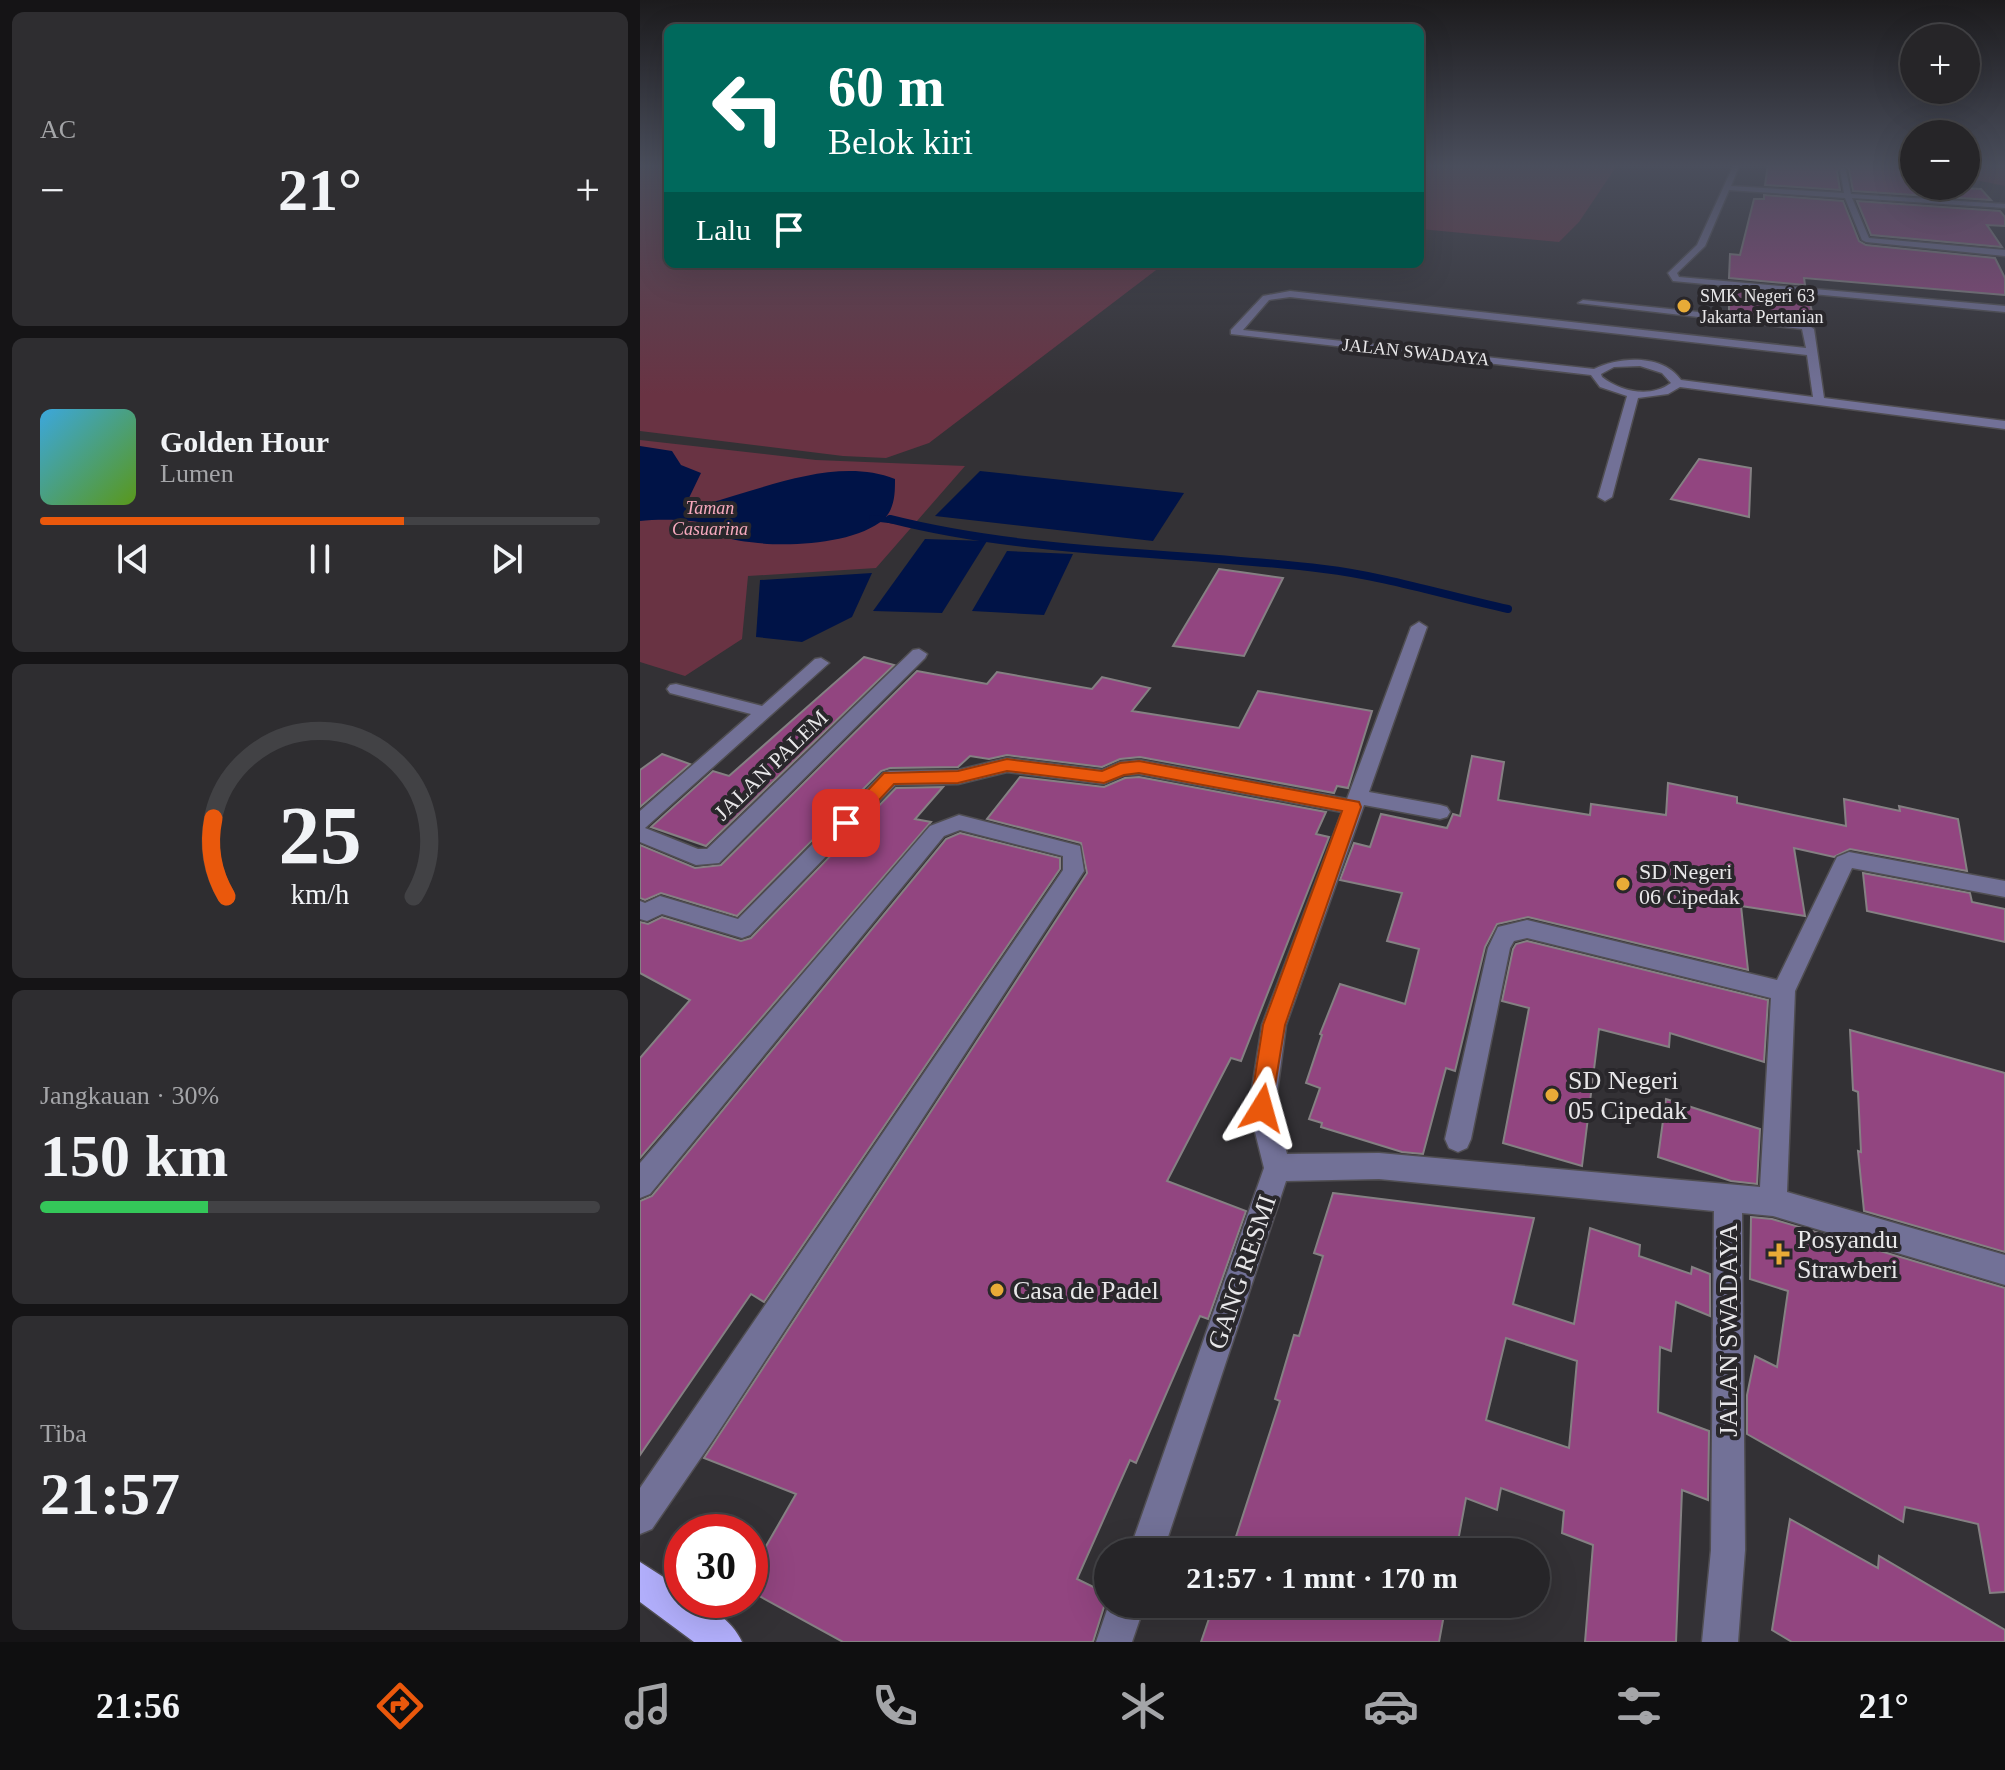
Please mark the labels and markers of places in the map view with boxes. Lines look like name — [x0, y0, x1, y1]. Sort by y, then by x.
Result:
place label: SMK Negeri 63 Jakarta Pertanian — [1700, 286, 1823, 327]
marker: SMK Negeri 63 Jakarta Pertanian — [1675, 297, 1693, 315]
pin — [812, 789, 880, 857]
place label: SD Negeri 06 Cipedak — [1639, 859, 1740, 909]
marker: SD Negeri 06 Cipedak — [1614, 875, 1632, 893]
place label: SD Negeri 05 Cipedak — [1568, 1066, 1687, 1125]
marker: SD Negeri 05 Cipedak — [1543, 1086, 1561, 1104]
place label: Posyandu Strawberi — [1797, 1225, 1898, 1284]
marker: Posyandu Strawberi — [1768, 1243, 1790, 1265]
place label: Casa de Padel — [1013, 1276, 1159, 1305]
marker: Casa de Padel — [988, 1281, 1006, 1299]

